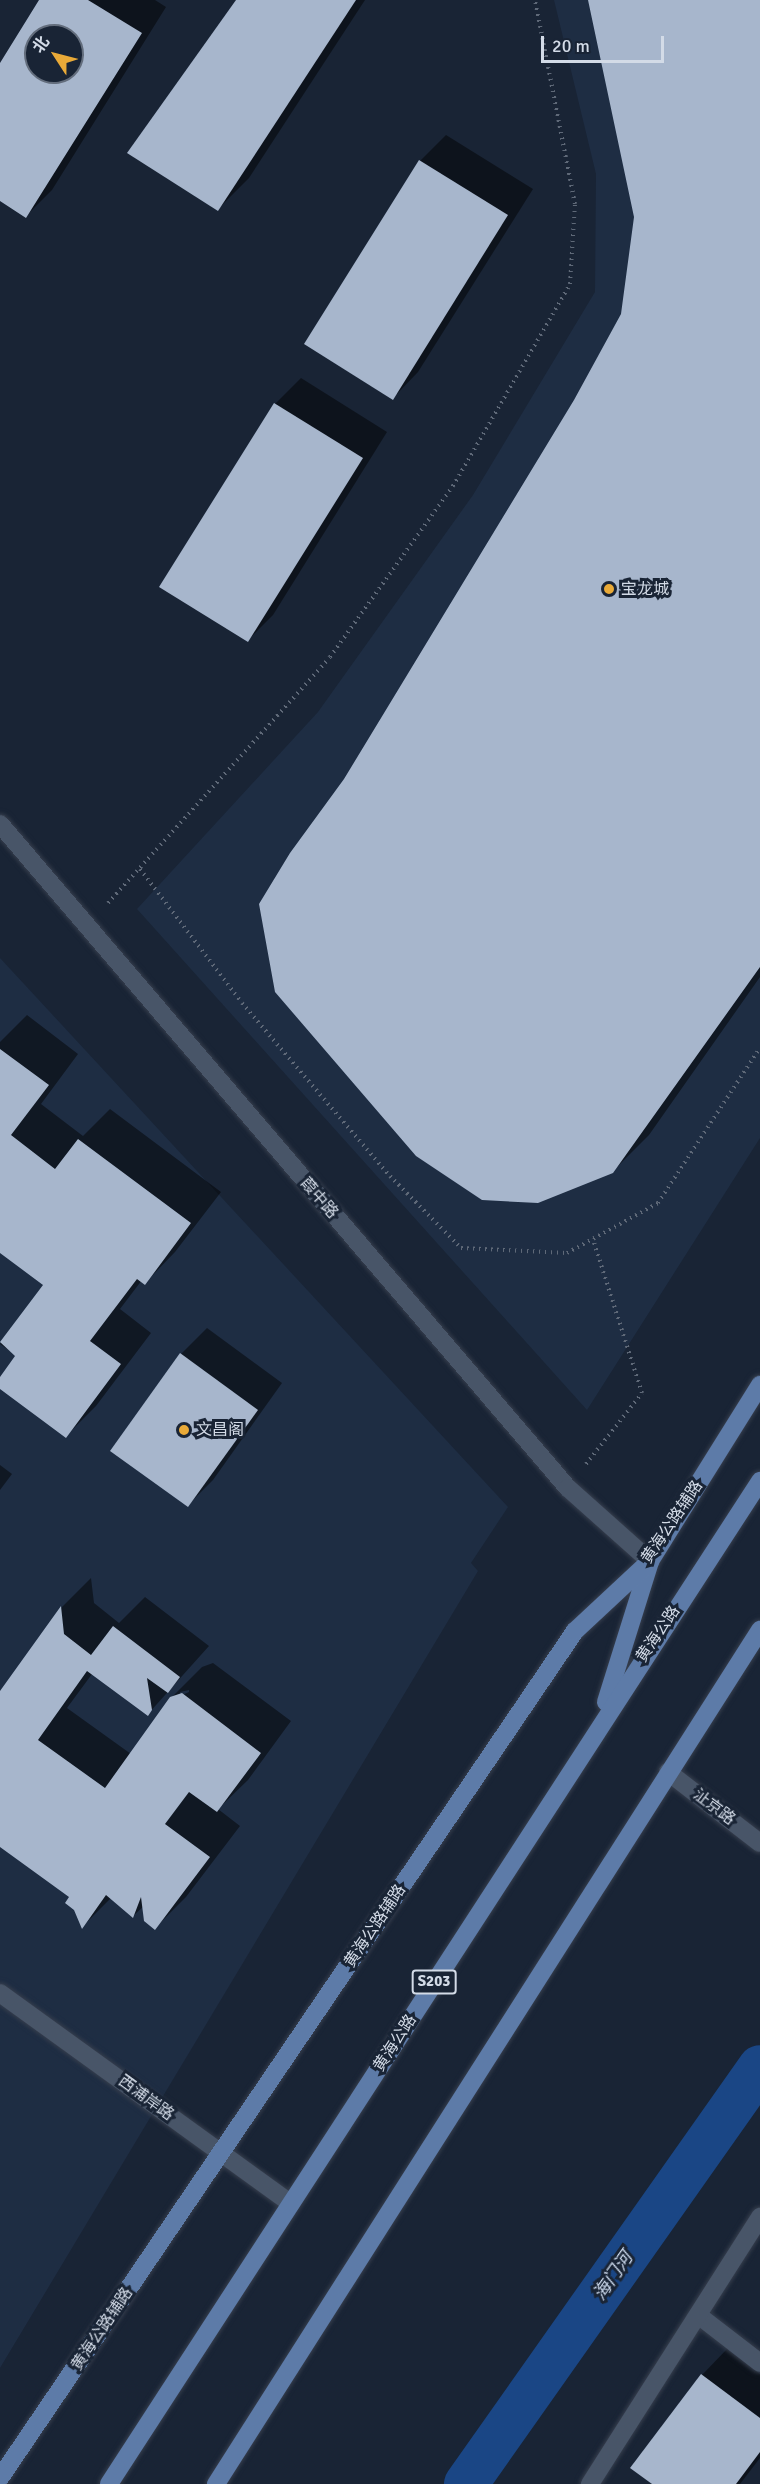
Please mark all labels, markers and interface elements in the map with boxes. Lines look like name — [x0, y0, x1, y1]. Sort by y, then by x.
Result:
north arrow — [24, 24, 84, 84]
scale bar — [544, 24, 667, 62]
text: 北 — [28, 32, 54, 57]
text: 20 m — [552, 35, 590, 57]
place label: 宝龙城 — [621, 579, 669, 599]
marker: 宝龙城 — [602, 582, 616, 596]
street label: 葭中路 — [296, 1174, 342, 1222]
place label: 文昌阁 — [196, 1420, 244, 1440]
marker: 文昌阁 — [177, 1423, 191, 1437]
street label: 黄海公路辅路 — [637, 1477, 707, 1567]
street label: 黄海公路 — [632, 1602, 684, 1666]
street label: 沚京路 — [689, 1785, 739, 1829]
street label: 黄海公路辅路 — [340, 1881, 410, 1971]
road number: S203 — [412, 1970, 456, 1994]
street label: 黄海公路 — [370, 2011, 420, 2075]
street label: 西浦岸路 — [114, 2071, 178, 2125]
water label: 海门河 — [589, 2248, 637, 2304]
street label: 黄海公路辅路 — [67, 2284, 137, 2374]

